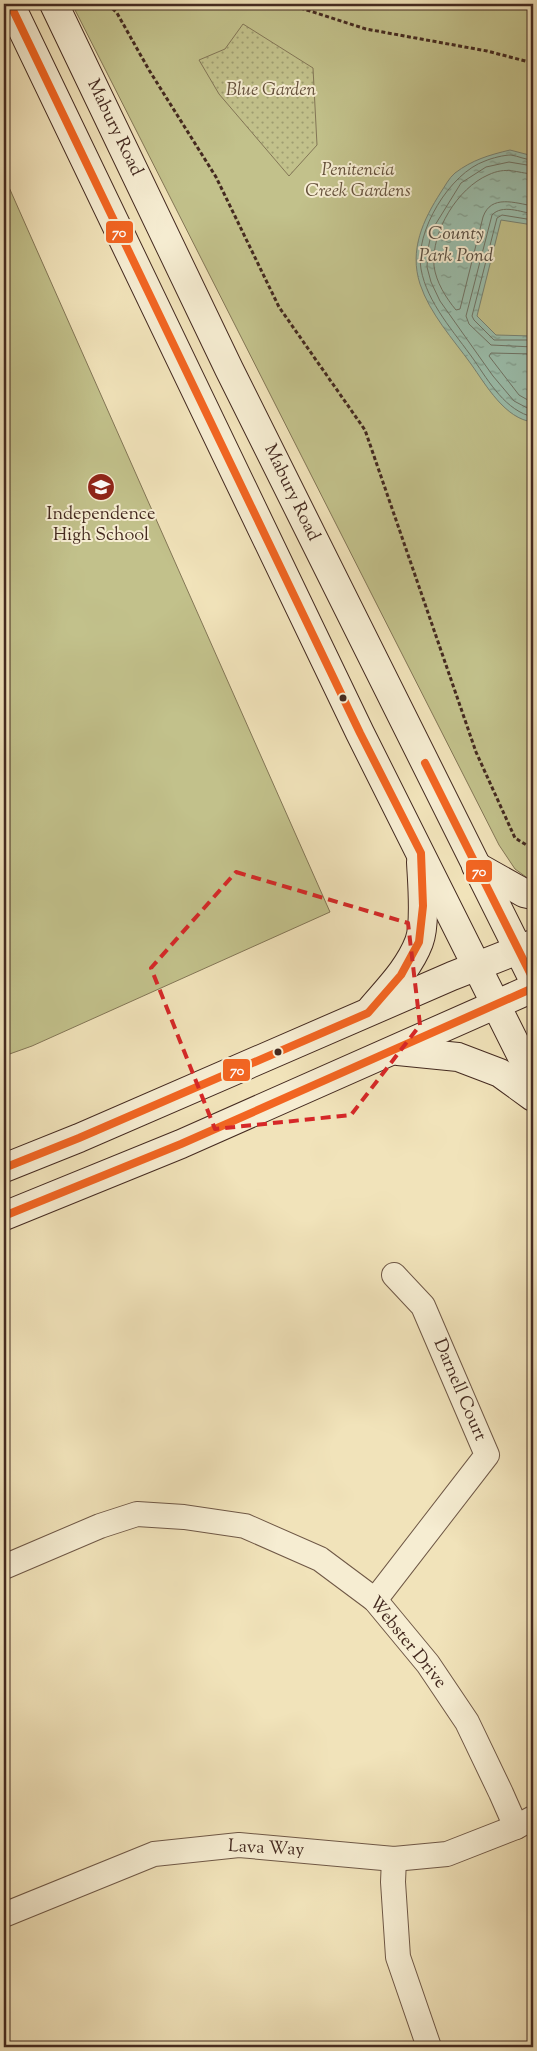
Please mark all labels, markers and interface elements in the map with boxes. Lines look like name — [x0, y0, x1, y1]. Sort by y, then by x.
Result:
street label: Mabury Road — [79, 75, 149, 181]
park label: Blue Garden — [226, 78, 316, 104]
park label: Penitencia Creek Gardens — [305, 158, 411, 205]
line badge: 70 — [105, 220, 134, 244]
water label: County Park Pond — [419, 221, 494, 270]
text: 70 — [112, 224, 127, 244]
street label: Mabury Road — [256, 440, 326, 546]
school or university icon: Independence High School — [86, 472, 116, 502]
place label: Independence High School — [47, 502, 155, 549]
unlabelled marker — [338, 693, 348, 703]
line badge: 70 — [465, 859, 493, 883]
text: 70 — [472, 863, 487, 883]
unlabelled marker — [273, 1047, 283, 1057]
line badge: 70 — [222, 1058, 251, 1082]
text: 70 — [230, 1062, 245, 1082]
street label: Darnell Court — [426, 1335, 492, 1445]
street label: Webster Drive — [362, 1591, 452, 1695]
street label: Lava Way — [227, 1834, 305, 1864]

